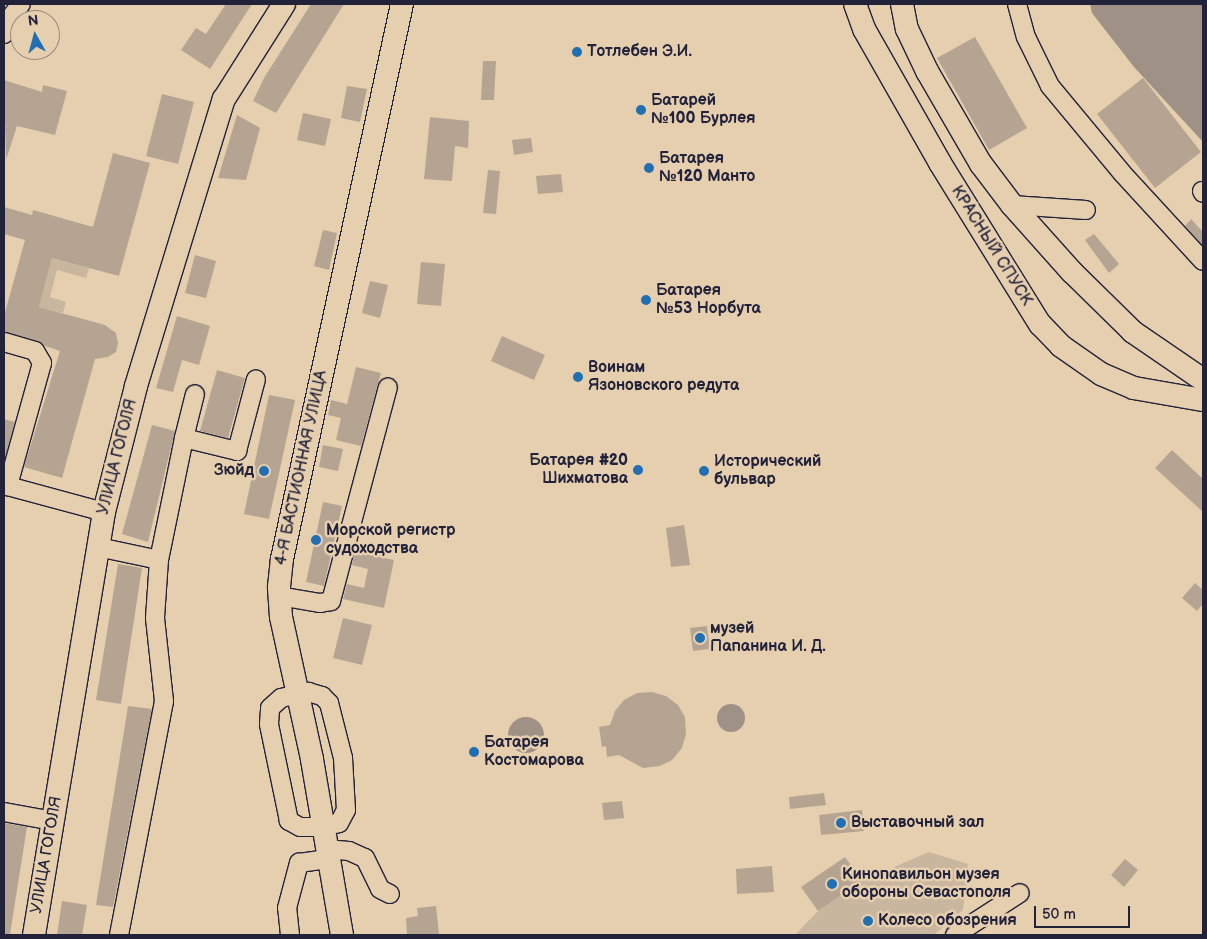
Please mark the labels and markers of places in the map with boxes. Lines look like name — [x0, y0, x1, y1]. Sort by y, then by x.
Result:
place label: Тотлебен Э.И. — [587, 42, 692, 62]
marker: Тотлебен Э.И. — [571, 46, 583, 58]
place label: Батарей №100 Бурлея — [651, 91, 755, 129]
marker: Батарей №100 Бурлея — [635, 104, 647, 116]
place label: Батарея №120 Манто — [659, 149, 755, 187]
marker: Батарея №120 Манто — [643, 162, 655, 174]
place label: Батарея №53 Норбута — [656, 281, 761, 319]
marker: Батарея №53 Норбута — [640, 294, 652, 306]
place label: Воинам Язоновского редута — [588, 358, 739, 396]
marker: Воинам Язоновского редута — [572, 371, 584, 383]
place label: Батарея #20 Шихматова — [529, 451, 628, 489]
place label: Исторический бульвар — [714, 452, 821, 490]
place label: Зюйд — [214, 461, 254, 481]
marker: Батарея #20 Шихматова — [632, 464, 644, 476]
marker: Зюйд — [258, 465, 270, 477]
marker: Исторический бульвар — [698, 465, 710, 477]
place label: Морской регистр судоходства — [326, 521, 456, 559]
marker: Морской регистр судоходства — [310, 534, 322, 546]
place label: музей Папанина И. Д. — [710, 619, 826, 657]
marker: музей Папанина И. Д. — [694, 632, 706, 644]
place label: Батарея Костомарова — [484, 733, 584, 771]
marker: Батарея Костомарова — [468, 746, 480, 758]
place label: Выставочный зал — [851, 813, 985, 833]
marker: Выставочный зал — [835, 817, 847, 829]
place label: Кинопавильон музея обороны Севастополя — [842, 865, 1011, 903]
marker: Кинопавильон музея обороны Севастополя — [826, 878, 838, 890]
place label: Колесо обозрения — [878, 911, 1017, 931]
marker: Колесо обозрения — [862, 915, 874, 927]

